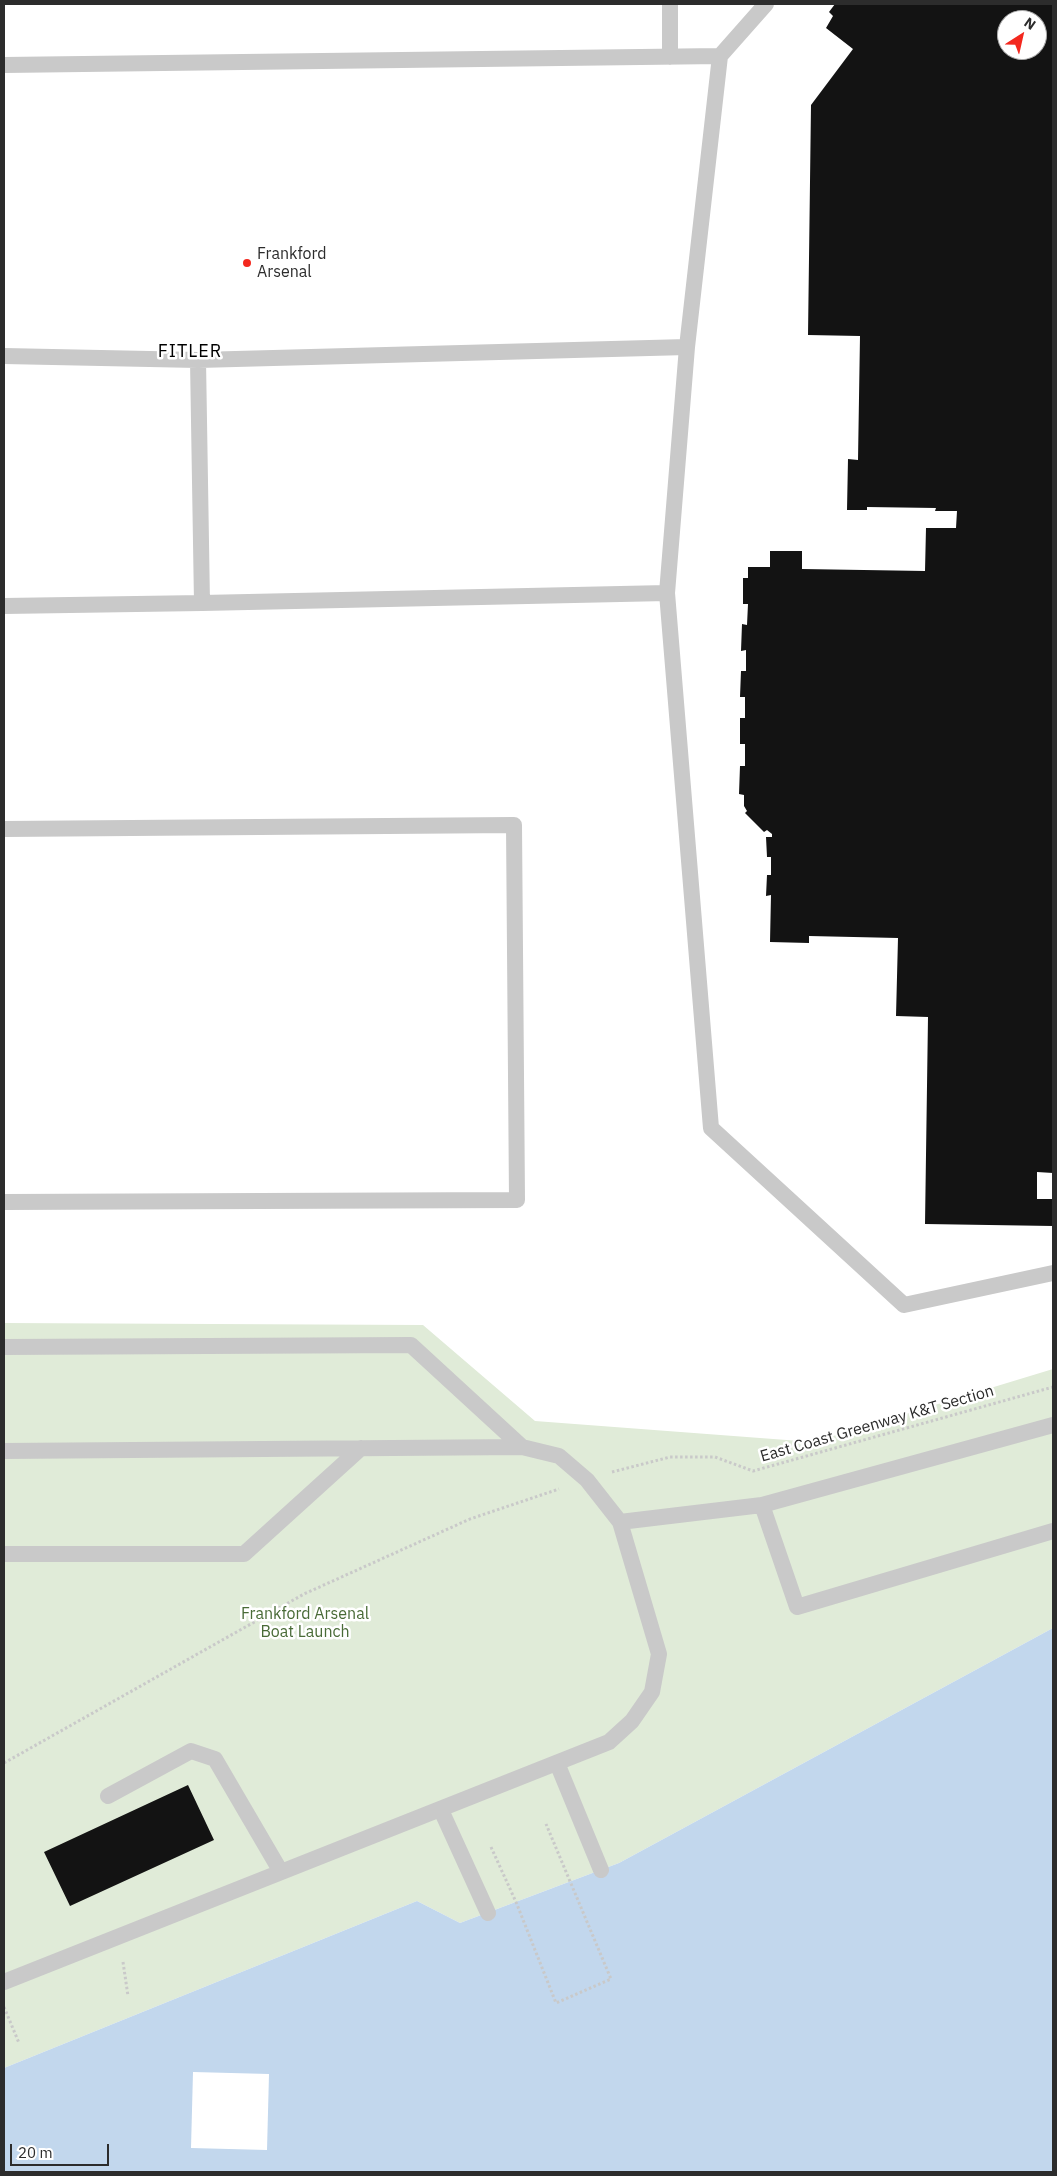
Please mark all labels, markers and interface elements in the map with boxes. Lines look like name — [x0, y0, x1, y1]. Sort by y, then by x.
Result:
north arrow — [997, 10, 1047, 60]
text: N — [1021, 13, 1039, 34]
place label: Frankford Arsenal — [257, 244, 327, 282]
marker: Frankford Arsenal — [241, 257, 253, 269]
district label: FITLER — [157, 341, 223, 363]
street label: East Coast Greenway K&T Section — [758, 1381, 996, 1467]
park label: Frankford Arsenal Boat Launch — [241, 1604, 369, 1642]
scale bar — [12, 2134, 111, 2166]
text: 20 m — [18, 2143, 53, 2162]

